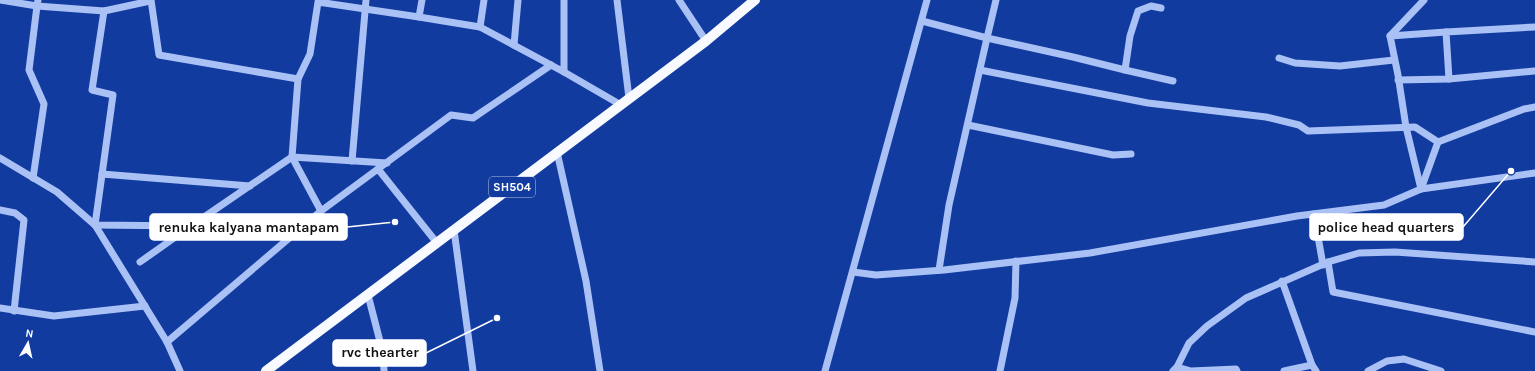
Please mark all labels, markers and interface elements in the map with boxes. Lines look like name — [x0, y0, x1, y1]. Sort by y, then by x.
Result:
road number: SH504 — [489, 177, 535, 197]
callout: renuka kalyana mantapam — [150, 214, 347, 240]
callout: police head quarters — [1310, 214, 1463, 240]
text: renuka kalyana mantapam — [159, 219, 339, 236]
text: police head quarters — [1318, 219, 1455, 236]
north arrow — [8, 323, 48, 363]
text: N — [25, 327, 34, 341]
callout: rvc thearter — [333, 340, 426, 366]
text: rvc thearter — [341, 344, 419, 361]

